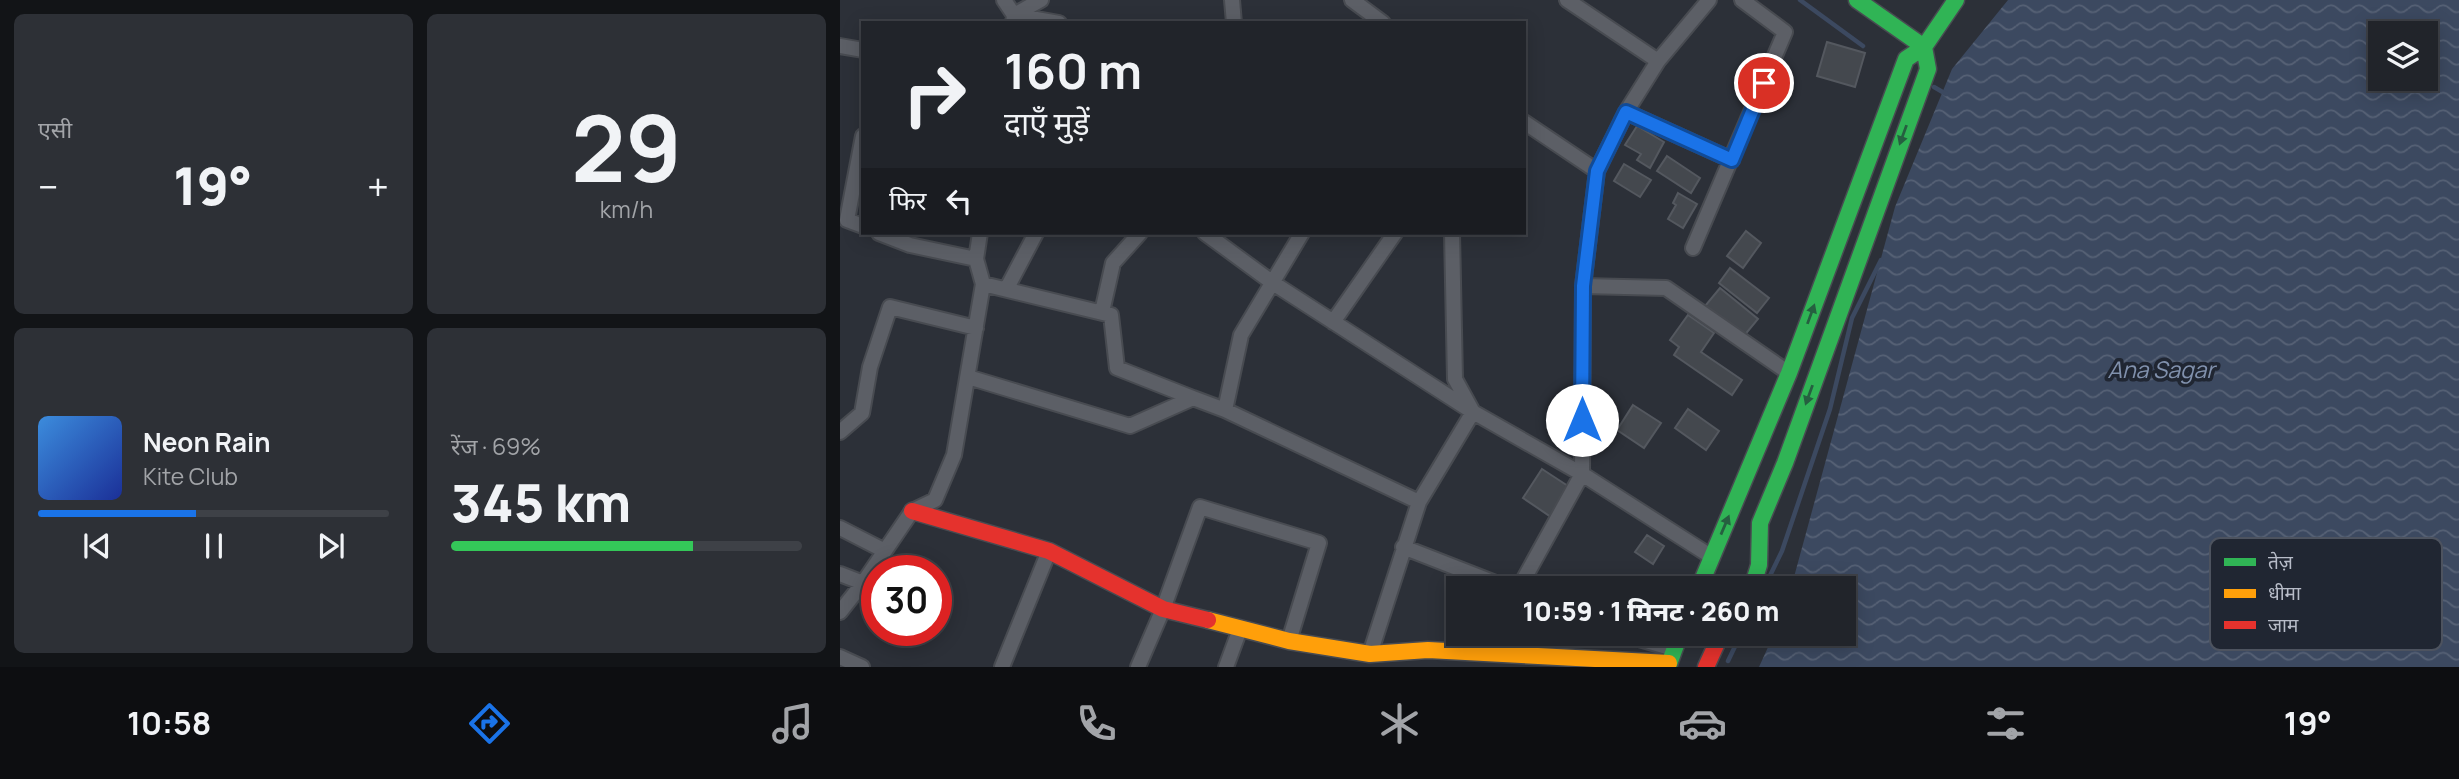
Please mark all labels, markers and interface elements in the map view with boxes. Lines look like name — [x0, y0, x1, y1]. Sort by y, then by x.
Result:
map controls — [2368, 21, 2438, 91]
button: layers — [2368, 21, 2438, 91]
text: 160 m — [1004, 37, 1142, 104]
icon: right — [889, 49, 980, 140]
pin — [1734, 53, 1794, 113]
icon: arrive — [1745, 64, 1783, 102]
text: 29 — [571, 85, 682, 209]
text: दाएँ मुड़ें — [1004, 101, 1090, 145]
text: एसी — [38, 113, 72, 145]
one-way arrow — [1898, 124, 1909, 145]
text: 19° — [173, 150, 252, 221]
text: − — [38, 160, 59, 212]
text: + — [367, 160, 389, 212]
text: फिर — [889, 182, 926, 218]
icon: left — [940, 182, 978, 220]
text: km/h — [600, 193, 653, 225]
one-way arrow — [1806, 304, 1817, 325]
water label: Ana Sagar — [2107, 353, 2217, 385]
position arrow — [1545, 383, 1619, 457]
one-way arrow — [1803, 384, 1814, 405]
text: Neon Rain — [143, 424, 271, 460]
text: रेंज · 69% — [451, 430, 541, 462]
text: Kite Club — [143, 460, 238, 492]
text: 345 km — [451, 467, 631, 538]
one-way arrow — [1720, 514, 1731, 535]
icon: previous — [78, 527, 116, 565]
icon: pause — [195, 527, 233, 565]
icon: next — [312, 527, 350, 565]
legend — [2210, 538, 2442, 650]
text: तेज़ — [2268, 549, 2294, 575]
speed limit sign: 30 — [861, 555, 952, 646]
text: धीमा — [2268, 580, 2302, 606]
text: 10:59 · 1 मिनट · 260 m — [1523, 593, 1779, 629]
text: जाम — [2268, 612, 2299, 638]
icon: directions — [465, 699, 514, 748]
icon: music — [768, 699, 817, 748]
icon: phone — [1072, 699, 1121, 748]
icon: climate — [1375, 699, 1424, 748]
icon: car — [1678, 699, 1727, 748]
icon: filters — [1981, 699, 2030, 748]
text: 10:58 — [127, 701, 211, 745]
text: 19° — [2284, 701, 2332, 745]

